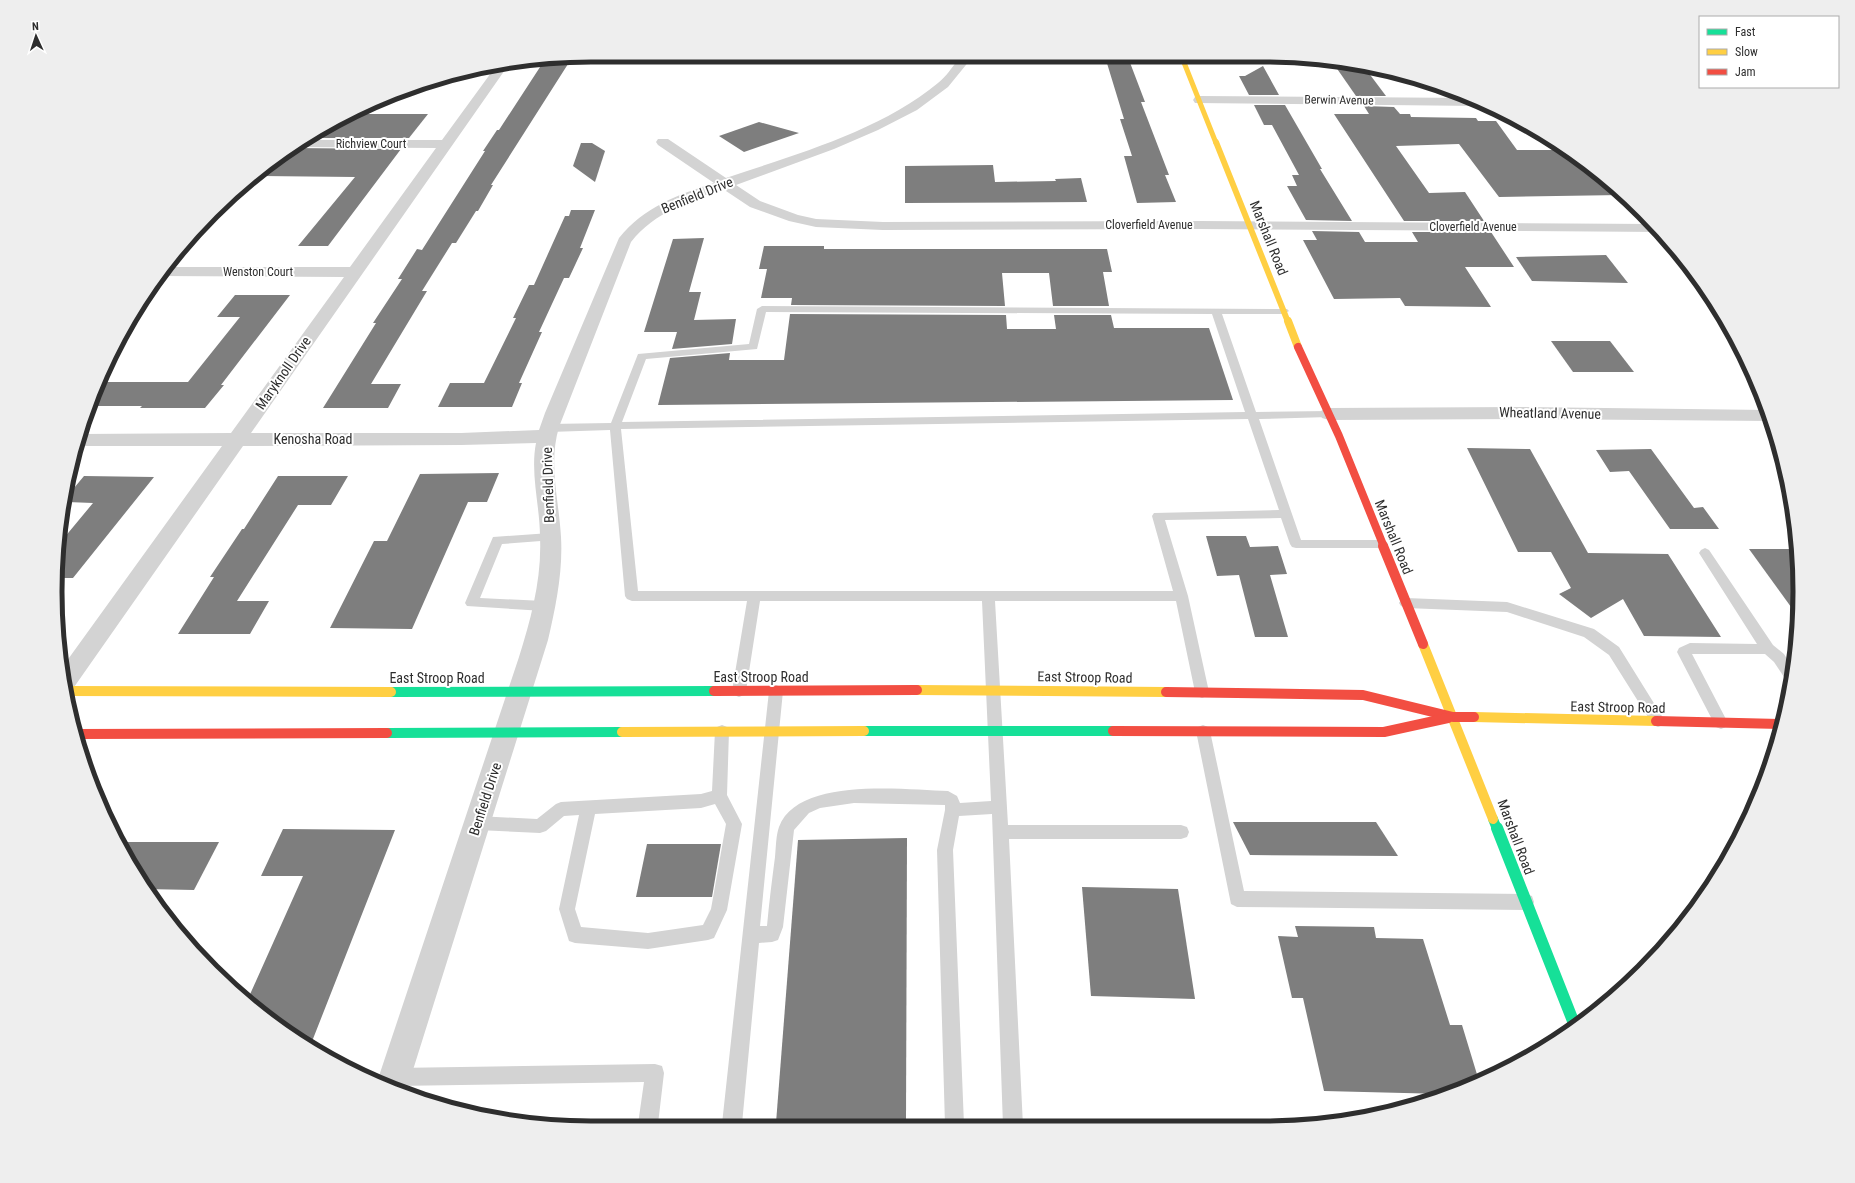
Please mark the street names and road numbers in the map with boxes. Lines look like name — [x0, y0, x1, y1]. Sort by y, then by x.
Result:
street label: Berwin Avenue — [1304, 92, 1374, 108]
street label: Richview Court — [336, 137, 407, 151]
street label: Benfield Drive — [659, 173, 736, 217]
street label: Marshall Road — [1247, 198, 1291, 278]
street label: Cloverfield Avenue — [1105, 218, 1193, 232]
street label: Cloverfield Avenue — [1429, 220, 1517, 234]
street label: Wenston Court — [223, 265, 293, 279]
street label: Maryknoll Drive — [252, 333, 314, 412]
street label: Wheatland Avenue — [1499, 404, 1602, 422]
street label: Kenosha Road — [273, 431, 353, 447]
street label: Benfield Drive — [539, 446, 557, 523]
street label: Marshall Road — [1372, 497, 1416, 577]
street label: East Stroop Road — [1037, 668, 1133, 686]
street label: East Stroop Road — [713, 669, 809, 685]
street label: East Stroop Road — [389, 670, 485, 686]
street label: East Stroop Road — [1570, 698, 1666, 716]
street label: Benfield Drive — [466, 760, 504, 837]
street label: Marshall Road — [1494, 797, 1538, 877]

